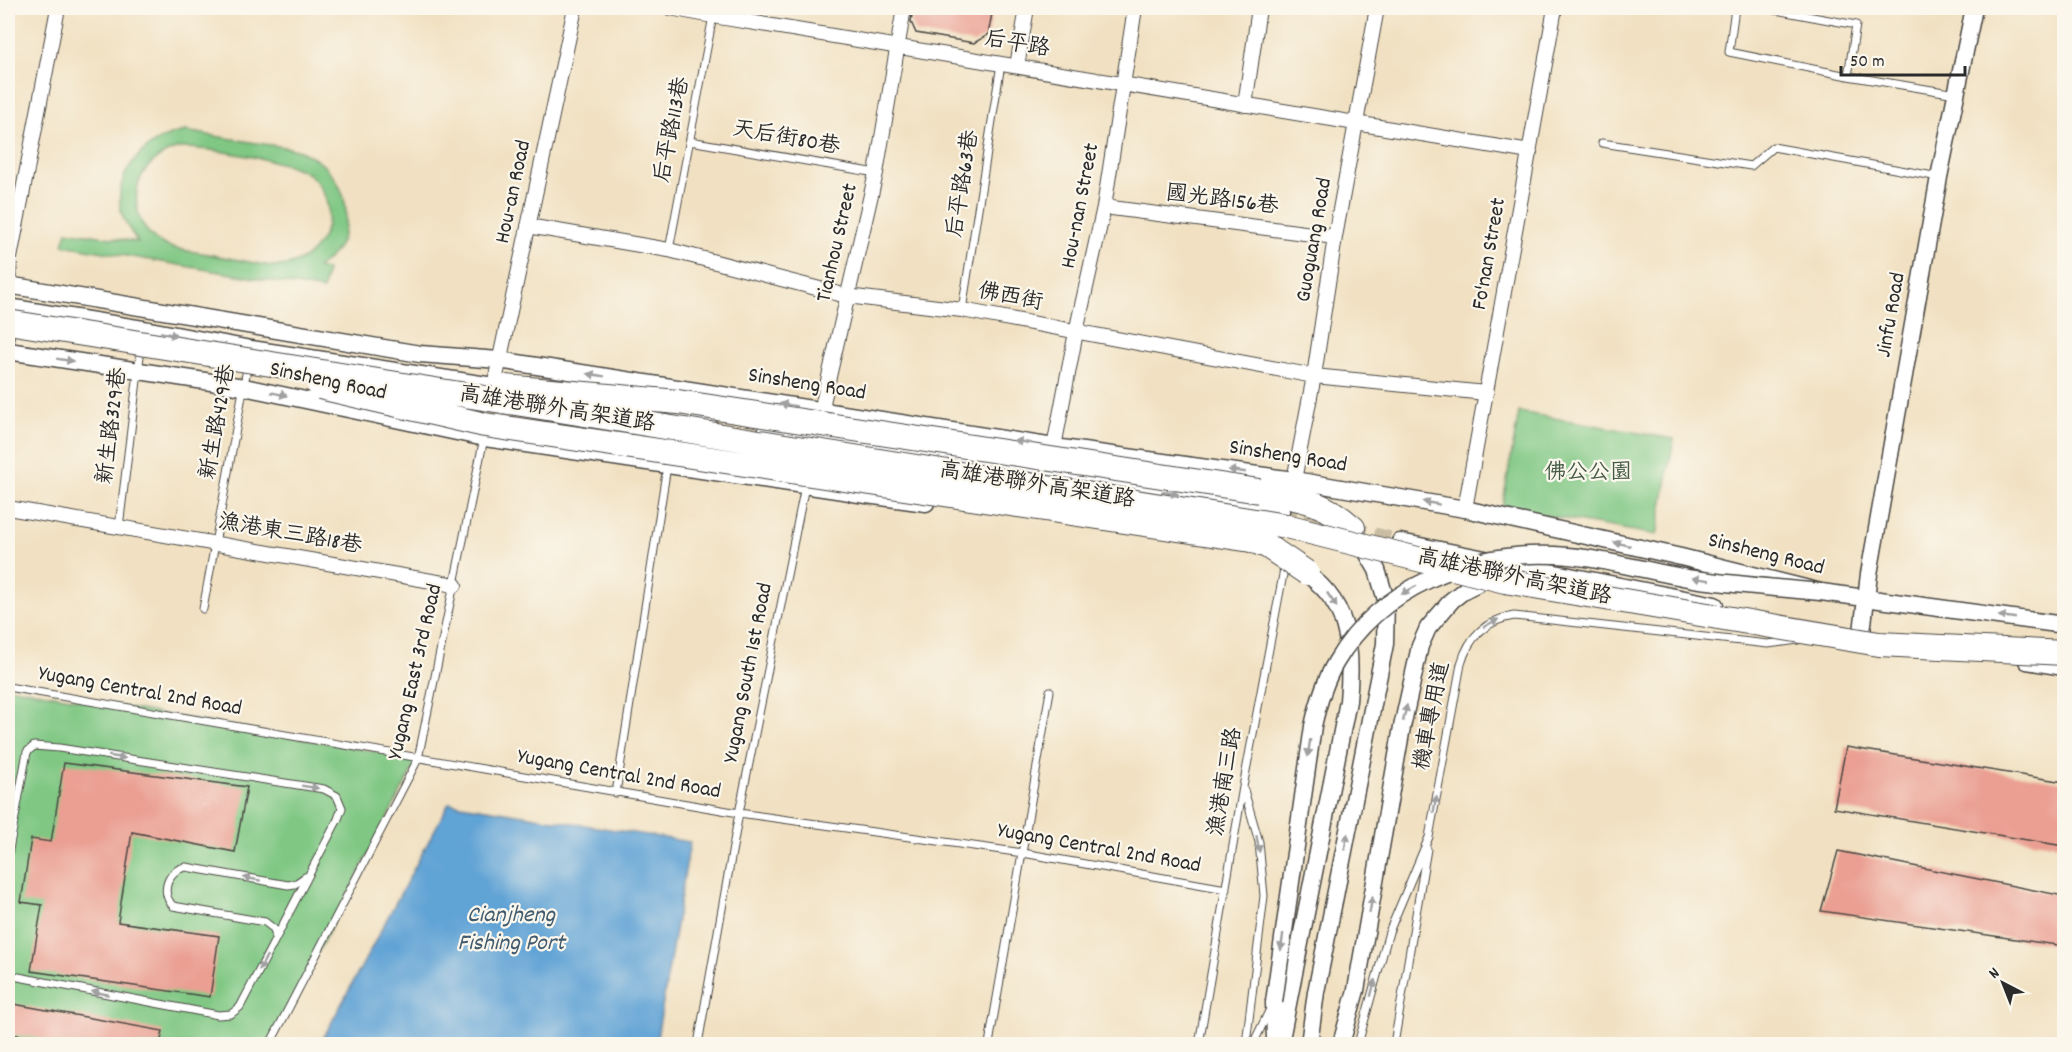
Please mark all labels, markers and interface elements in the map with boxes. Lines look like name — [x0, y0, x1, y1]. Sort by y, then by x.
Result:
street label: 后平路 — [982, 24, 1052, 66]
scale bar — [1841, 39, 1966, 77]
text: 50 m — [1850, 50, 1885, 75]
street label: 后平路113巷 — [648, 74, 698, 186]
street label: 天后街80巷 — [730, 114, 842, 164]
street label: 后平路63巷 — [940, 128, 988, 240]
street label: Hou-an Road — [488, 138, 540, 246]
street label: Hou-nan Street — [1054, 141, 1108, 271]
street label: Guoguang Road — [1289, 175, 1341, 305]
street label: 國光路156巷 — [1164, 179, 1280, 223]
street label: Tianhou Street — [809, 180, 867, 306]
street label: Fo'nan Street — [1465, 196, 1515, 312]
street label: Jinfu Road — [1869, 270, 1915, 360]
street label: 佛西街 — [975, 276, 1045, 320]
one-way arrow — [160, 329, 179, 338]
street label: Sinsheng Road — [267, 354, 389, 410]
one-way arrow — [56, 355, 75, 364]
street label: Sinsheng Road — [746, 360, 868, 410]
street label: 新生路429巷 — [194, 362, 244, 482]
street label: 新生路329巷 — [90, 366, 136, 486]
one-way arrow — [586, 370, 605, 379]
street label: 高雄港聯外高架道路 — [457, 379, 657, 441]
one-way arrow — [269, 390, 288, 399]
one-way arrow — [779, 400, 798, 409]
street label: Sinsheng Road — [1227, 432, 1349, 482]
one-way arrow — [1013, 437, 1032, 446]
street label: 高雄港聯外高架道路 — [937, 455, 1137, 517]
park label: 佛公公園 — [1544, 458, 1632, 489]
one-way arrow — [1227, 467, 1246, 476]
one-way arrow — [1161, 489, 1180, 498]
one-way arrow — [1421, 498, 1440, 507]
street label: 漁港東三路18巷 — [216, 507, 364, 563]
street label: Sinsheng Road — [1705, 526, 1827, 584]
one-way arrow — [1612, 539, 1631, 548]
street label: 高雄港聯外高架道路 — [1414, 542, 1614, 614]
one-way arrow — [1691, 575, 1710, 584]
street label: Yugang South 1st Road — [716, 580, 782, 766]
street label: Yugang East 3rd Road — [381, 581, 451, 763]
one-way arrow — [1400, 585, 1417, 595]
one-way arrow — [1327, 592, 1338, 609]
one-way arrow — [1997, 613, 2016, 622]
one-way arrow — [1483, 618, 1500, 628]
street label: Yugang Central 2nd Road — [36, 659, 244, 725]
street label: 機車專用道 — [1407, 659, 1459, 773]
one-way arrow — [1401, 704, 1410, 723]
street label: 漁港南三路 — [1201, 725, 1251, 839]
one-way arrow — [1305, 739, 1314, 758]
street label: Yugang Central 2nd Road — [515, 742, 723, 808]
one-way arrow — [108, 752, 127, 761]
one-way arrow — [301, 783, 320, 792]
one-way arrow — [1431, 794, 1440, 813]
street label: Yugang Central 2nd Road — [995, 816, 1203, 882]
one-way arrow — [1342, 833, 1351, 852]
one-way arrow — [1254, 834, 1263, 853]
one-way arrow — [242, 874, 261, 883]
one-way arrow — [1367, 896, 1376, 915]
water label: Cianjheng Fishing Port — [457, 899, 567, 961]
one-way arrow — [1278, 932, 1287, 951]
north arrow — [1973, 953, 2033, 1013]
one-way arrow — [258, 954, 268, 971]
text: N — [1984, 962, 2005, 985]
one-way arrow — [1369, 979, 1378, 997]
one-way arrow — [90, 988, 109, 997]

